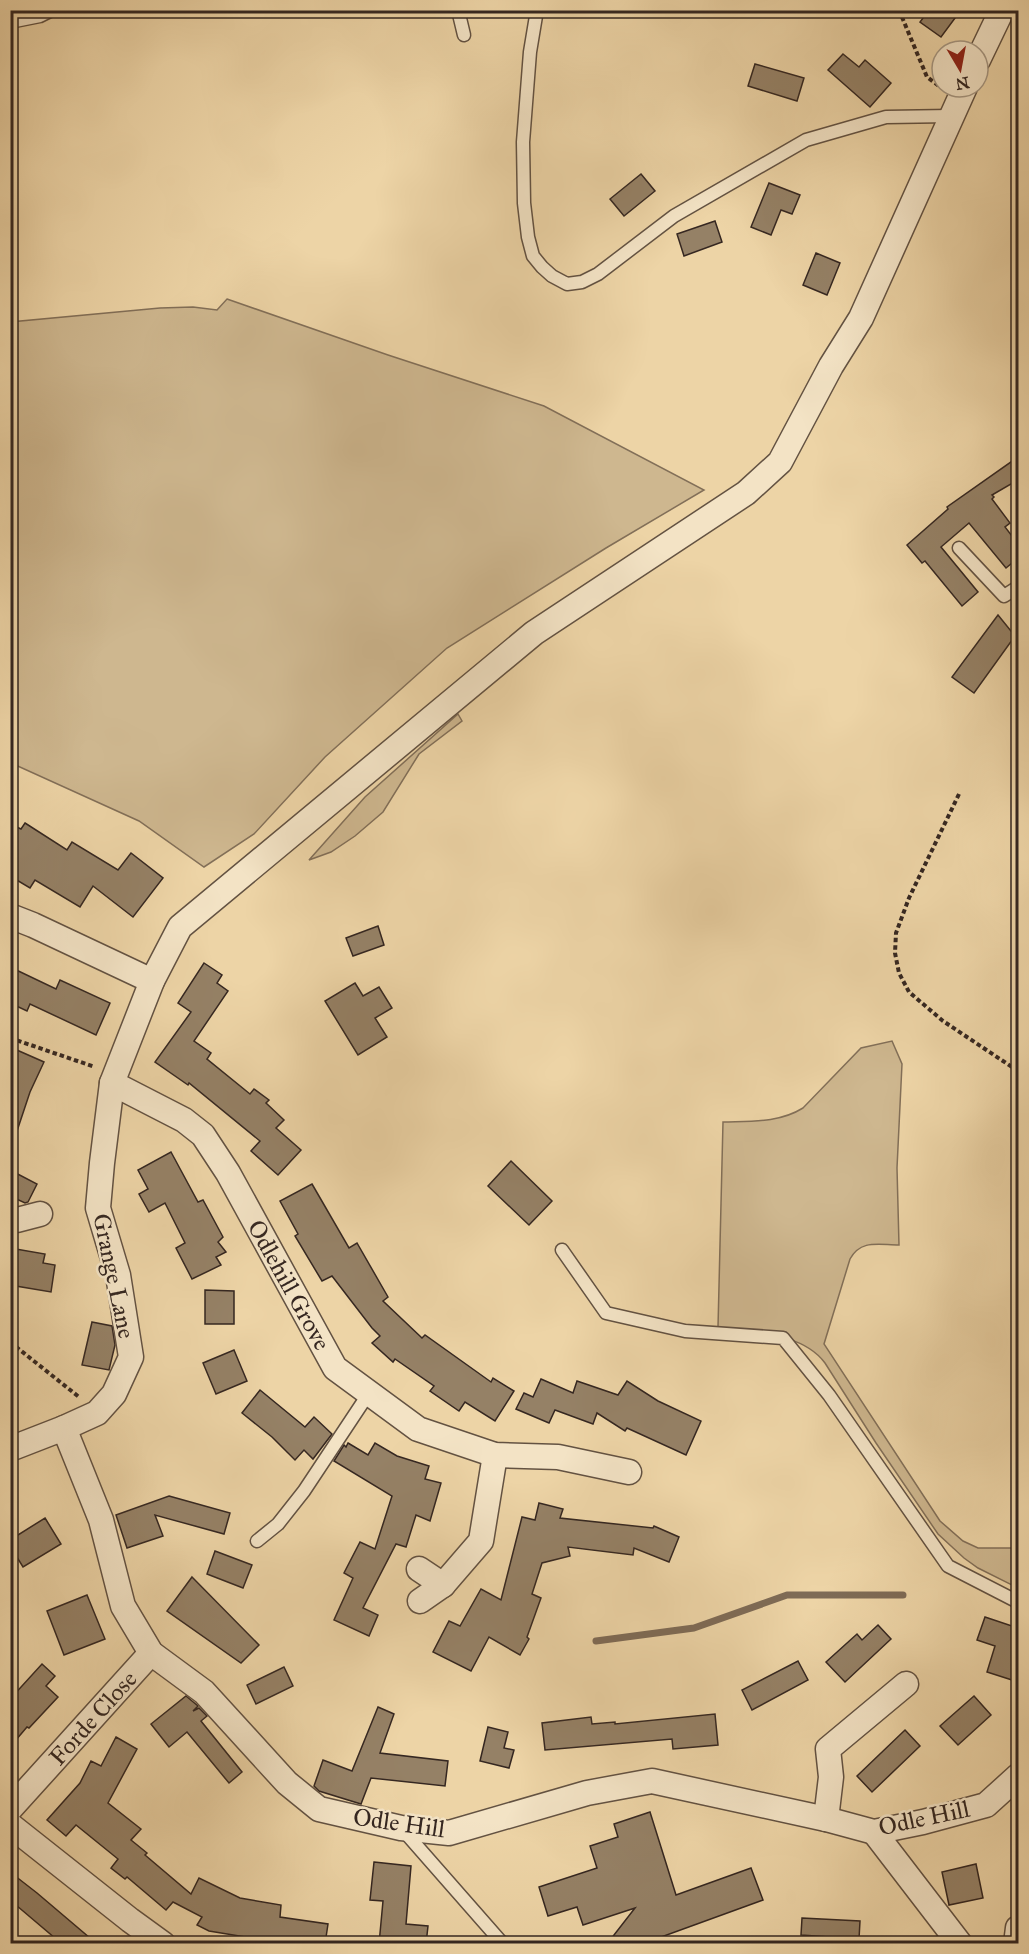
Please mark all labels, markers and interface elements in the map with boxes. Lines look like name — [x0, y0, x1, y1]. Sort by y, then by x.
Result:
north arrow — [930, 39, 990, 99]
text: N — [954, 73, 971, 94]
street label: Grange Lane — [86, 1211, 142, 1341]
street label: Odlehill Grove — [241, 1215, 337, 1355]
street label: Forde Close — [43, 1664, 143, 1772]
street label: Odle Hill — [876, 1794, 973, 1842]
street label: Odle Hill — [351, 1802, 447, 1844]

